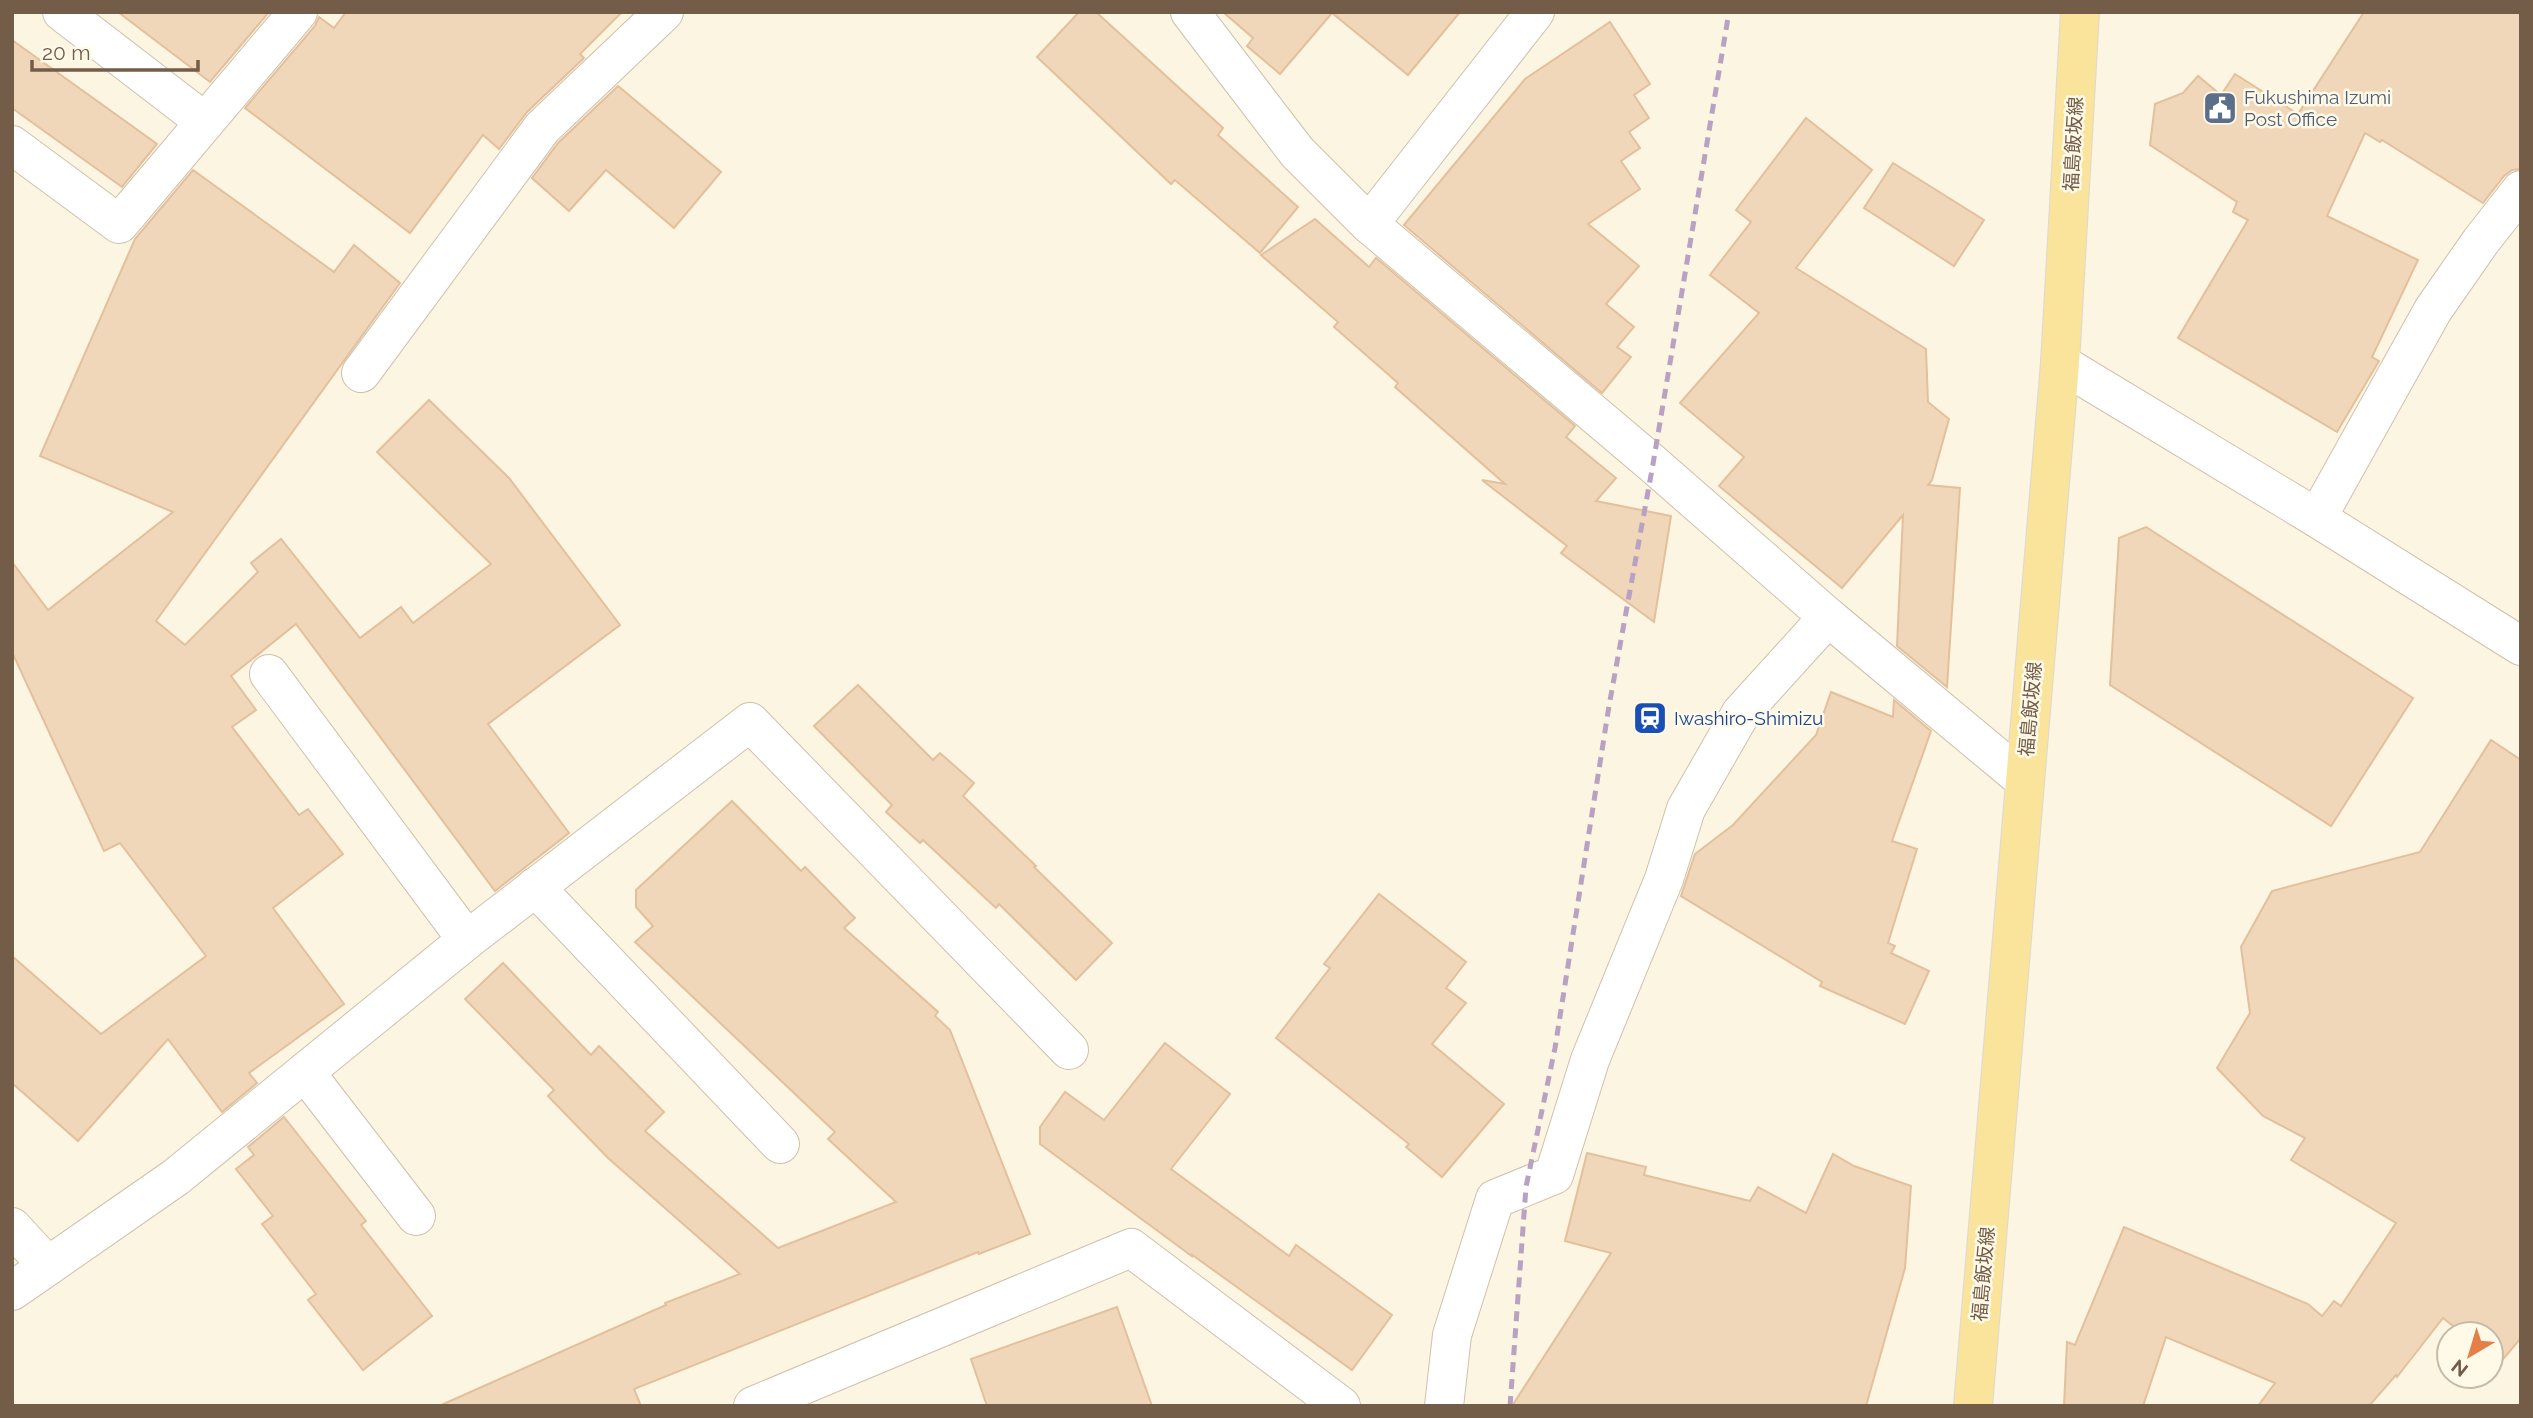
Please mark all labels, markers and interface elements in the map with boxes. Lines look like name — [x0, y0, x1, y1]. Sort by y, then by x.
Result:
scale bar — [32, 28, 198, 72]
text: 20 m — [42, 40, 90, 65]
place label: Fukushima Izumi Post Office — [2244, 86, 2391, 130]
public building icon: Fukushima Izumi Post Office — [2201, 89, 2239, 127]
street label: 福島飯坂線 — [2060, 96, 2086, 192]
street label: 福島飯坂線 — [2015, 661, 2045, 757]
station icon: Iwashiro-Shimizu — [1631, 699, 1669, 737]
place label: Iwashiro-Shimizu — [1674, 707, 1823, 729]
street label: 福島飯坂線 — [1968, 1226, 1998, 1322]
north arrow — [2435, 1320, 2505, 1390]
text: N — [2447, 1355, 2472, 1382]

